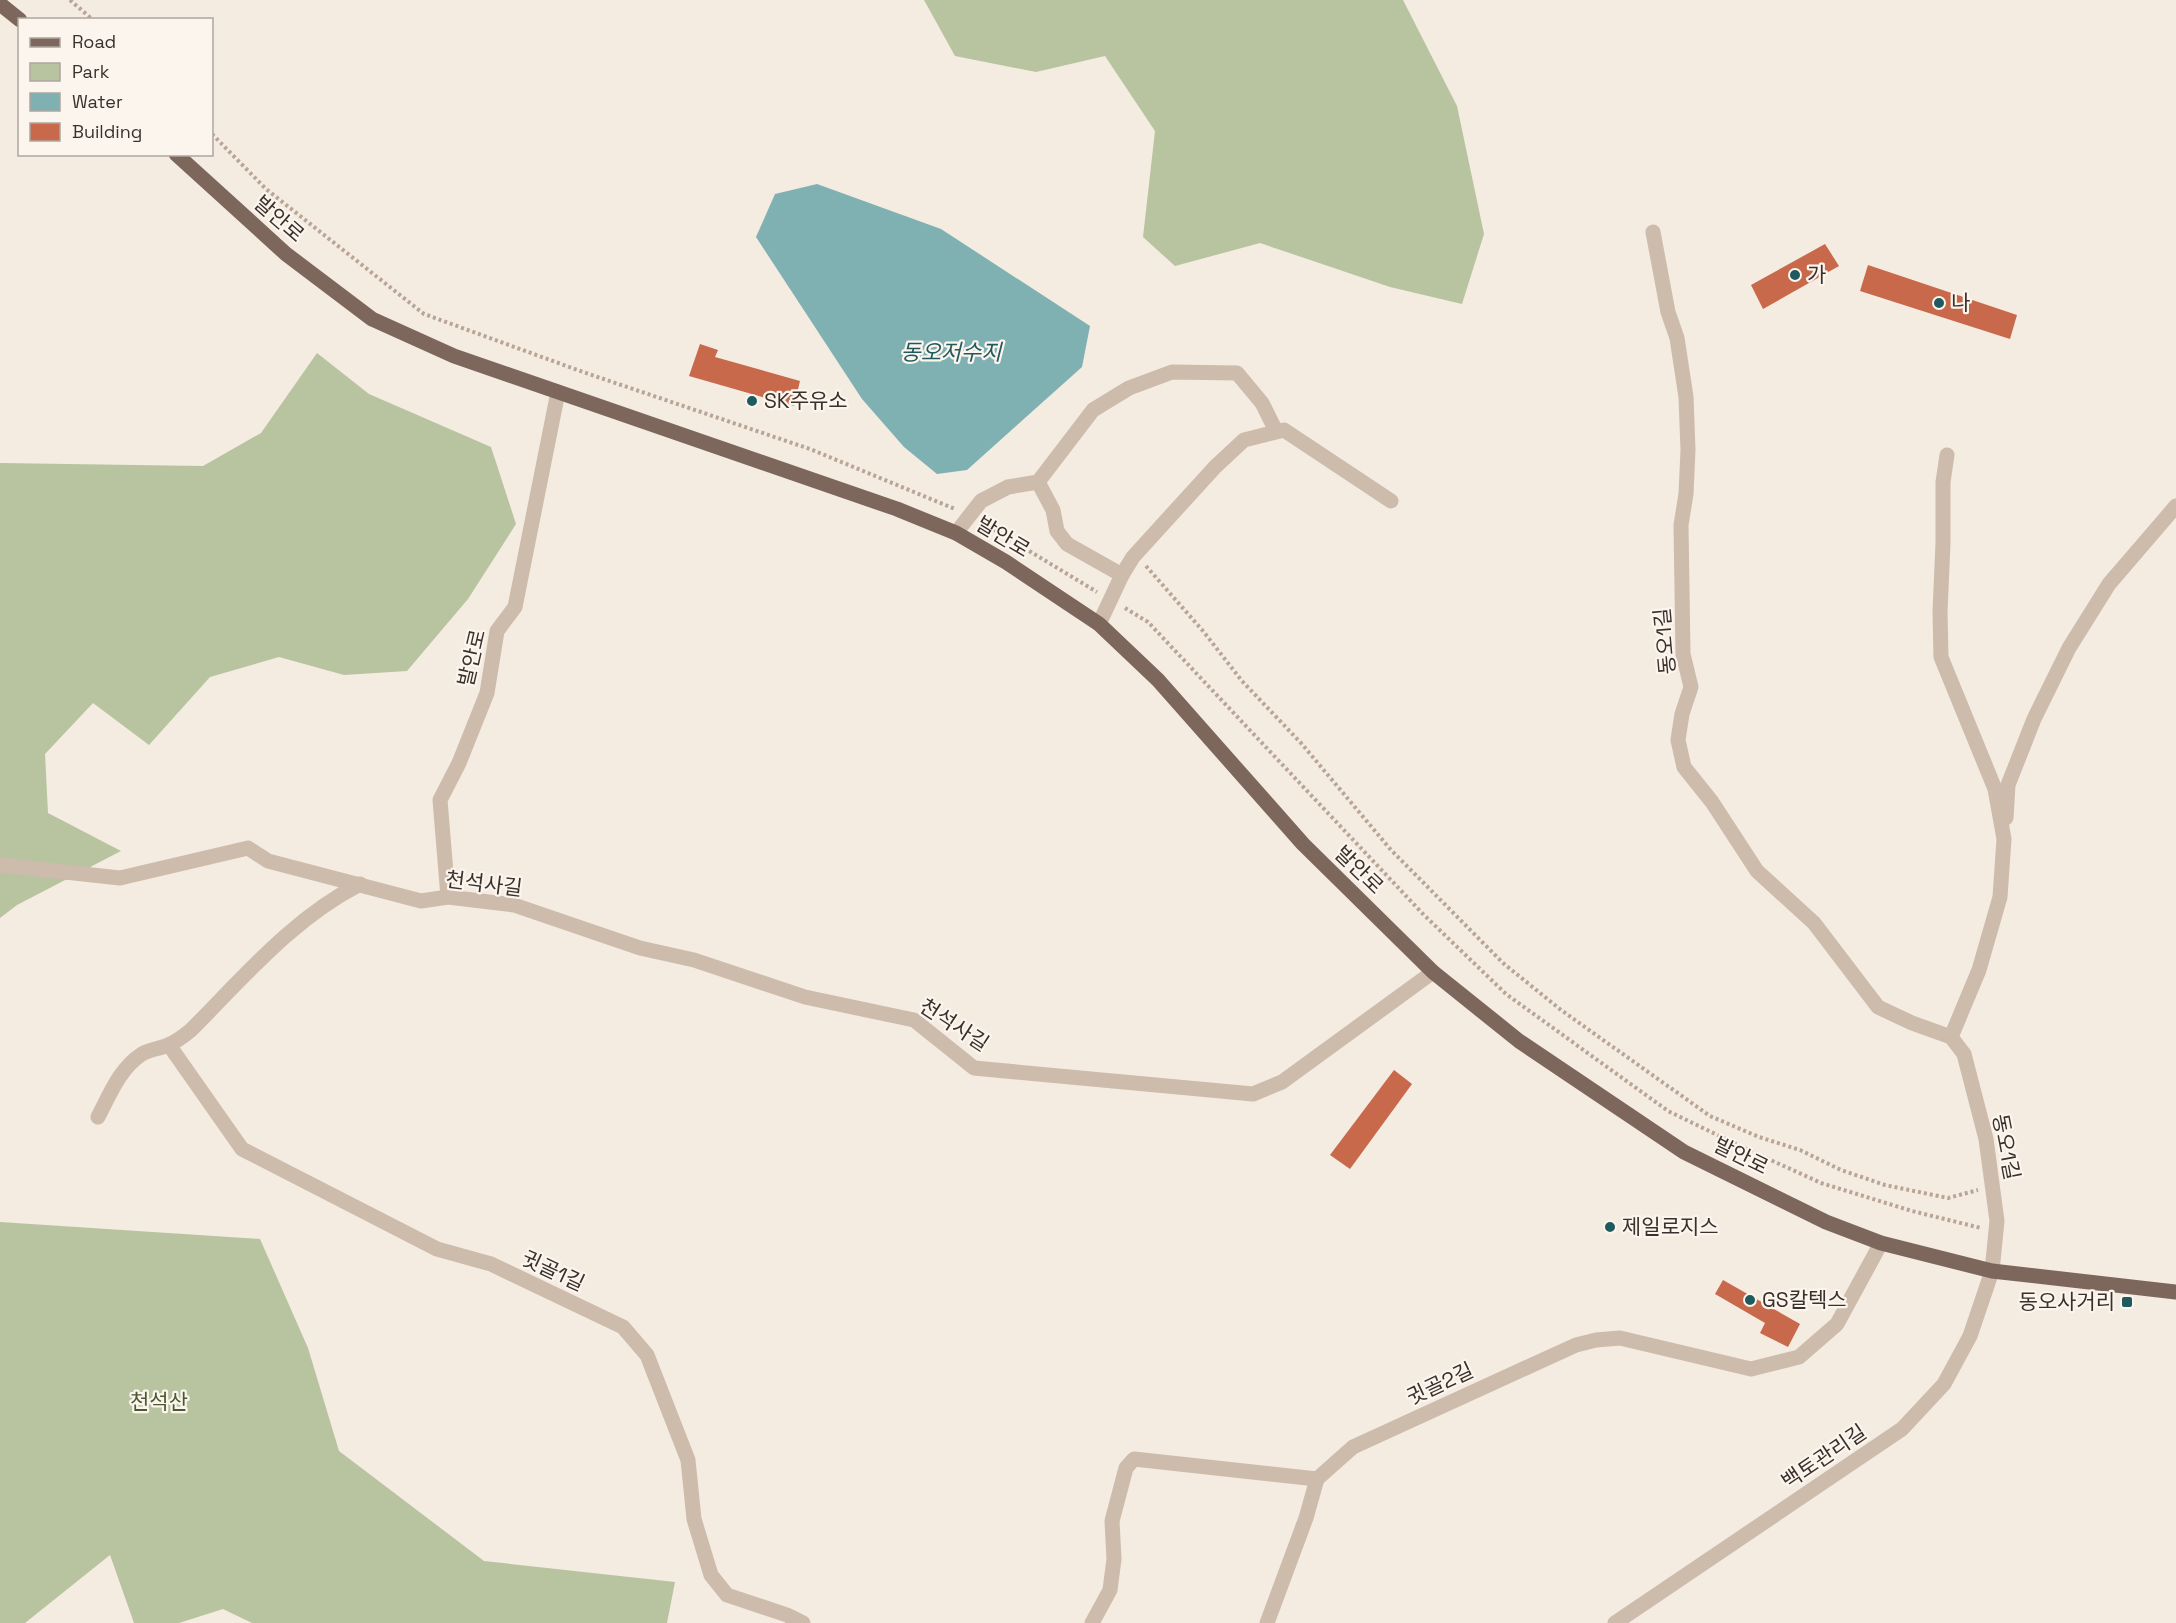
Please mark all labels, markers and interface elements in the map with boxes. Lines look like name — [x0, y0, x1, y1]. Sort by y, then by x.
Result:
legend — [18, 18, 213, 156]
text: Road — [72, 30, 116, 53]
text: Park — [72, 60, 110, 83]
text: Water — [72, 90, 123, 113]
text: Building — [72, 120, 142, 143]
street label: 발안로 — [249, 189, 310, 248]
place label: 가 — [1807, 261, 1826, 288]
marker: 가 — [1788, 268, 1802, 282]
place label: 나 — [1951, 289, 1970, 316]
marker: 나 — [1932, 296, 1946, 310]
water label: 동오저수지 — [900, 338, 1003, 366]
place label: SK주유소 — [764, 387, 848, 414]
marker: SK주유소 — [745, 394, 759, 408]
street label: 발안로 — [971, 510, 1035, 563]
street label: 동오1길 — [1648, 607, 1681, 675]
street label: 발안로 — [452, 627, 491, 689]
street label: 발안로 — [1329, 840, 1390, 899]
street label: 천석사길 — [444, 865, 524, 902]
street label: 천석사길 — [915, 992, 994, 1057]
street label: 동오1길 — [1987, 1112, 2026, 1182]
street label: 발안로 — [1709, 1131, 1773, 1180]
place label: 제일로지스 — [1622, 1213, 1719, 1240]
marker: 제일로지스 — [1603, 1220, 1617, 1234]
street label: 귓골1길 — [517, 1244, 589, 1297]
place label: GS칼텍스 — [1762, 1286, 1847, 1313]
place label: 동오사거리 — [2018, 1288, 2115, 1315]
marker: GS칼텍스 — [1743, 1293, 1757, 1307]
marker: 동오사거리 — [2120, 1295, 2134, 1309]
street label: 귓골2길 — [1402, 1356, 1477, 1411]
park label: 천석산 — [130, 1388, 188, 1415]
street label: 백토관리길 — [1776, 1418, 1871, 1495]

